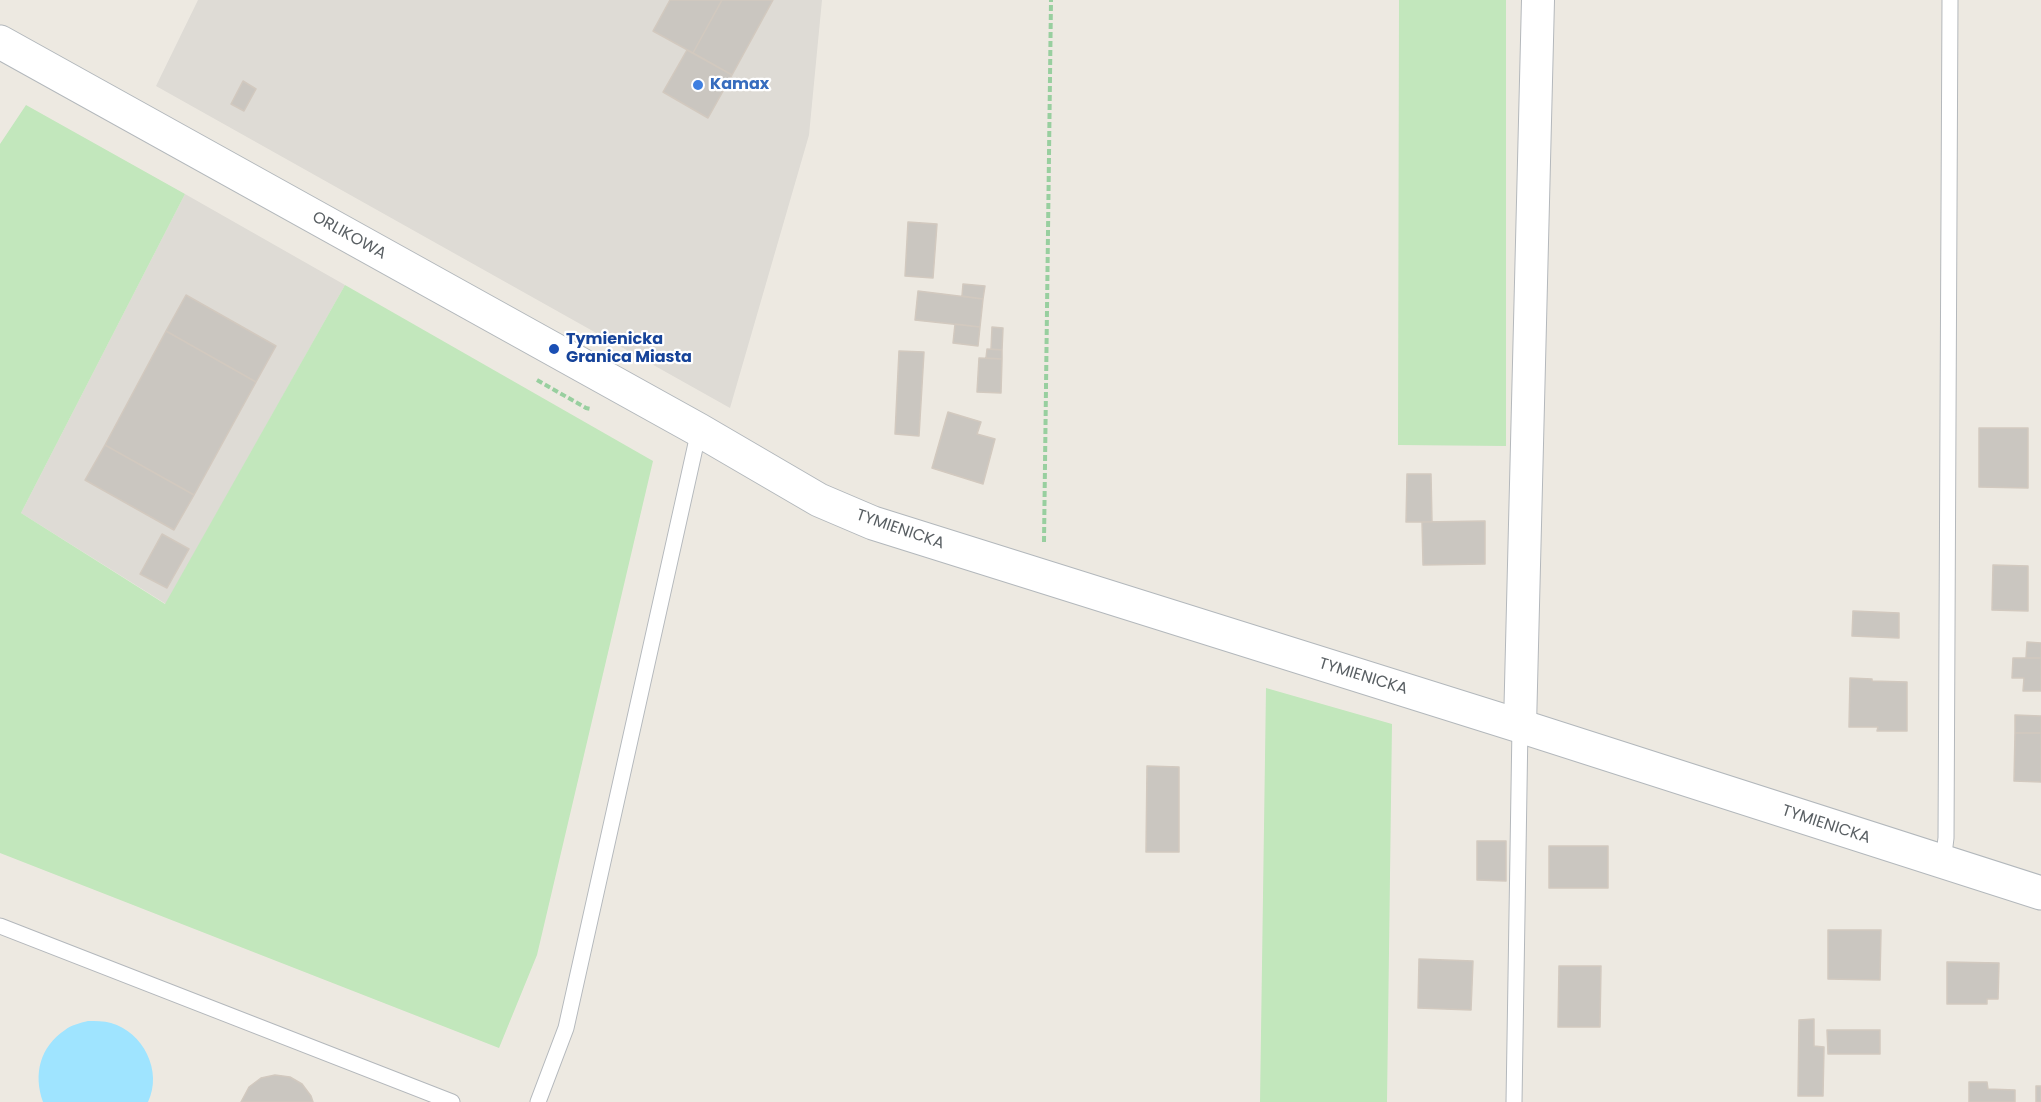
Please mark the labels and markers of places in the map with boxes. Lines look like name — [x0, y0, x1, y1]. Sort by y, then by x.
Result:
place label: Kamax — [710, 75, 769, 95]
marker: Kamax — [691, 78, 705, 92]
place label: Tymienicka Granica Miasta — [566, 330, 692, 368]
marker: Tymienicka Granica Miasta — [547, 342, 561, 356]

